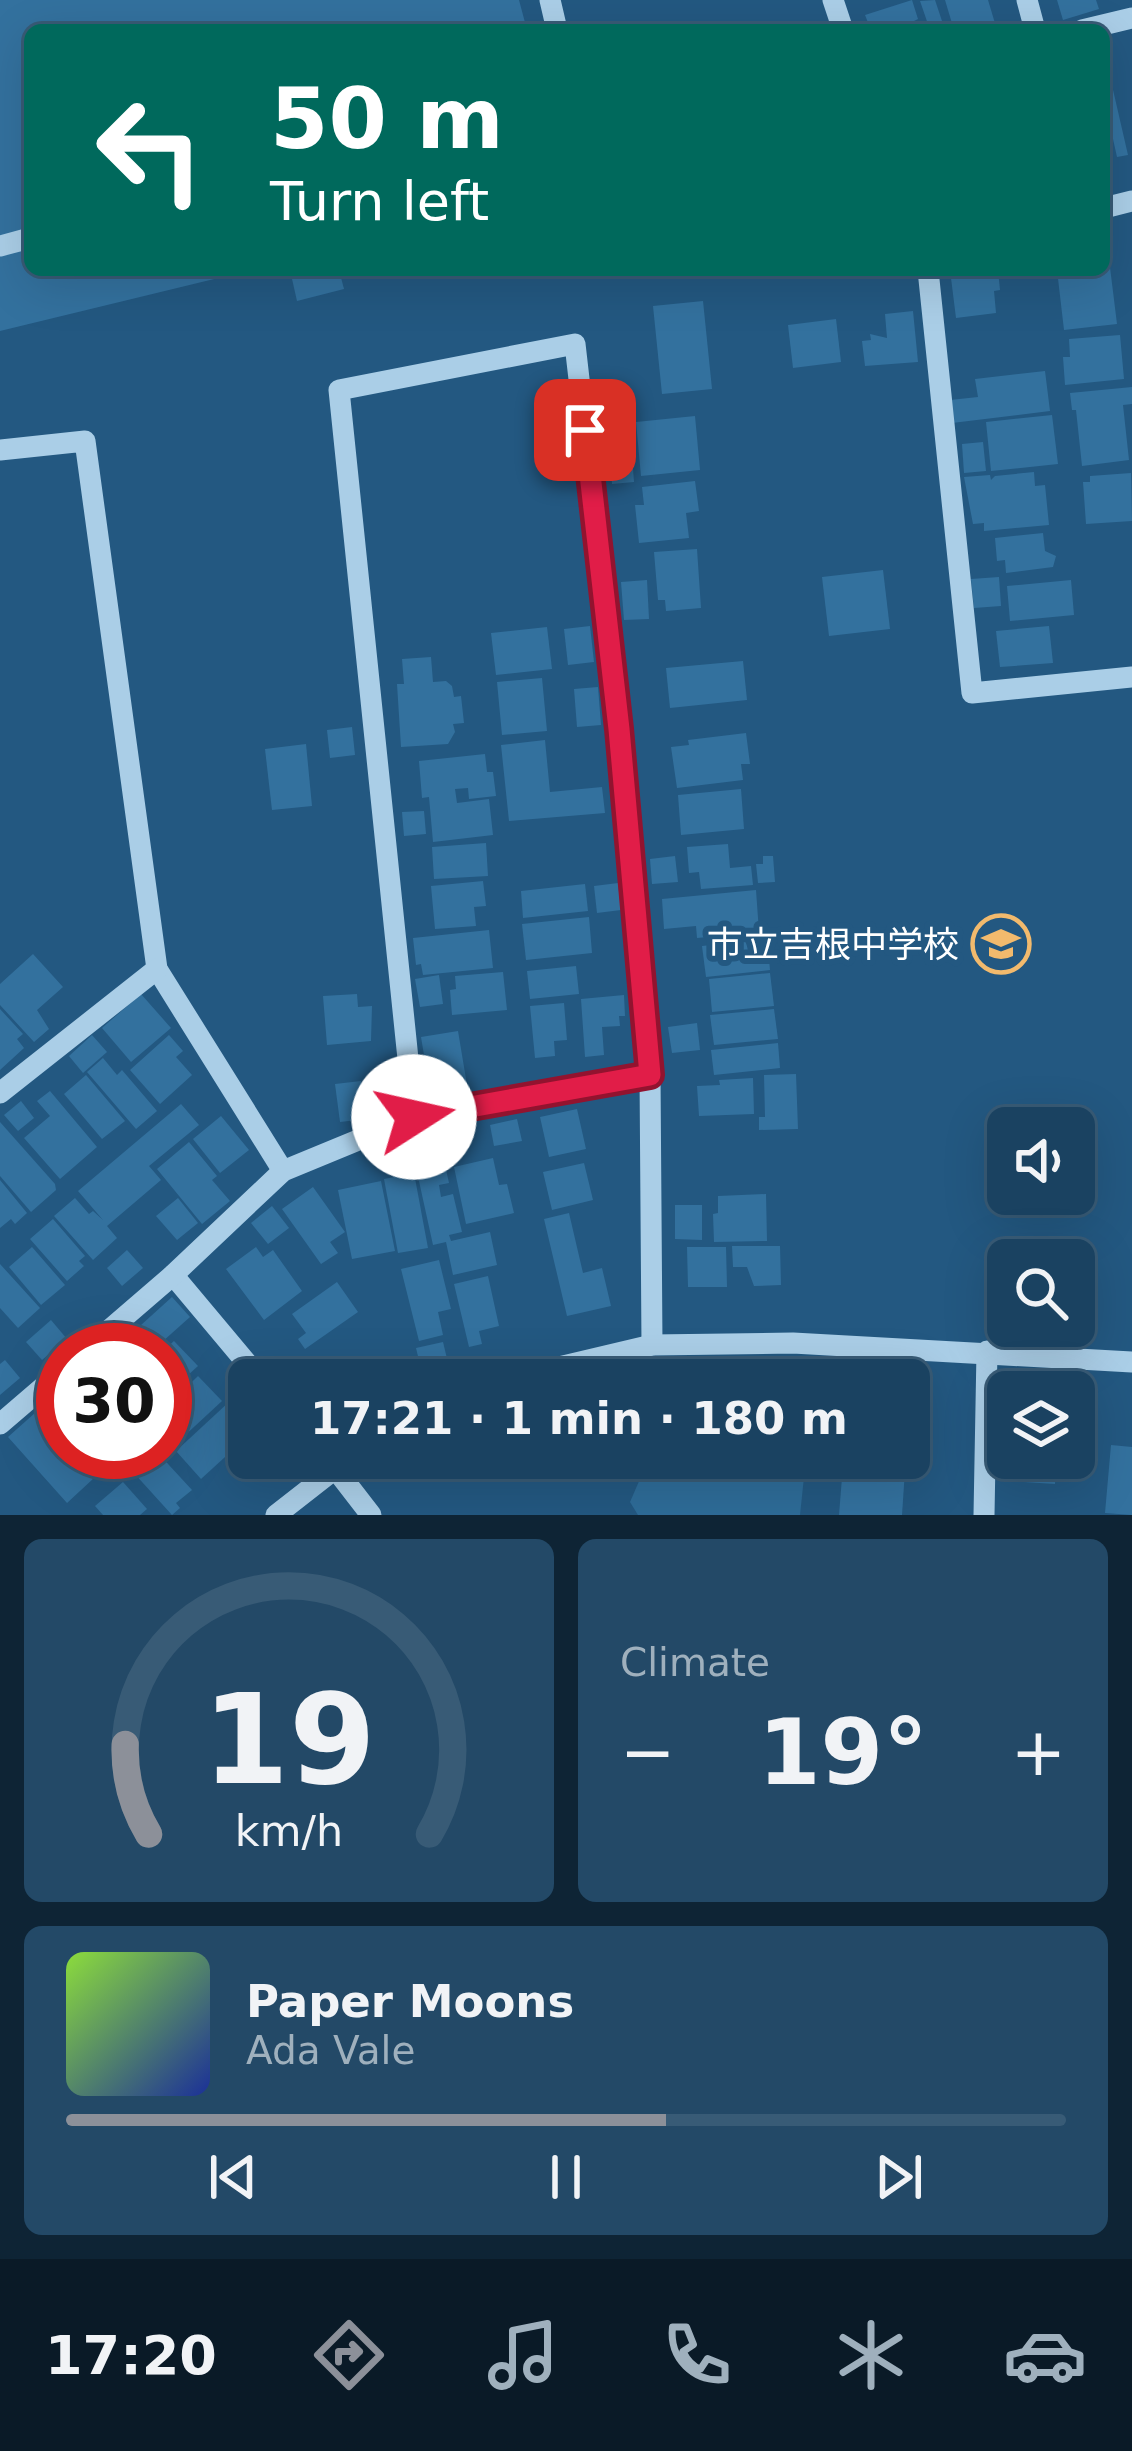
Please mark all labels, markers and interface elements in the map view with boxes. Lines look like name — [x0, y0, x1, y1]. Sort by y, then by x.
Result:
text: 50 m — [270, 70, 504, 168]
icon: left — [72, 72, 228, 228]
text: Turn left — [270, 170, 489, 233]
pin — [534, 379, 636, 481]
icon: arrive — [552, 397, 618, 463]
school or university icon: 市立吉根中学校 — [970, 913, 1032, 975]
place label: 市立吉根中学校 — [707, 924, 959, 965]
position arrow — [351, 1054, 477, 1180]
map controls — [987, 1107, 1095, 1479]
button: sound — [987, 1107, 1095, 1215]
button: search — [987, 1239, 1095, 1347]
speed limit sign: 30 — [36, 1323, 192, 1479]
button: layers — [987, 1371, 1095, 1479]
text: 17:21 · 1 min · 180 m — [310, 1392, 848, 1445]
text: Climate — [620, 1640, 770, 1685]
text: 19 — [202, 1667, 376, 1812]
text: 19° — [758, 1700, 928, 1805]
text: − — [620, 1714, 675, 1791]
text: + — [1011, 1714, 1066, 1791]
text: km/h — [235, 1805, 343, 1855]
text: Paper Moons — [246, 1975, 574, 2028]
text: Ada Vale — [246, 2028, 415, 2073]
icon: previous — [200, 2144, 266, 2210]
icon: pause — [533, 2144, 599, 2210]
icon: next — [866, 2144, 932, 2210]
icon: directions — [307, 2313, 391, 2397]
icon: music — [481, 2313, 565, 2397]
icon: phone — [655, 2313, 739, 2397]
icon: climate — [829, 2313, 913, 2397]
icon: car — [1003, 2313, 1087, 2397]
text: 17:20 — [45, 2324, 217, 2387]

